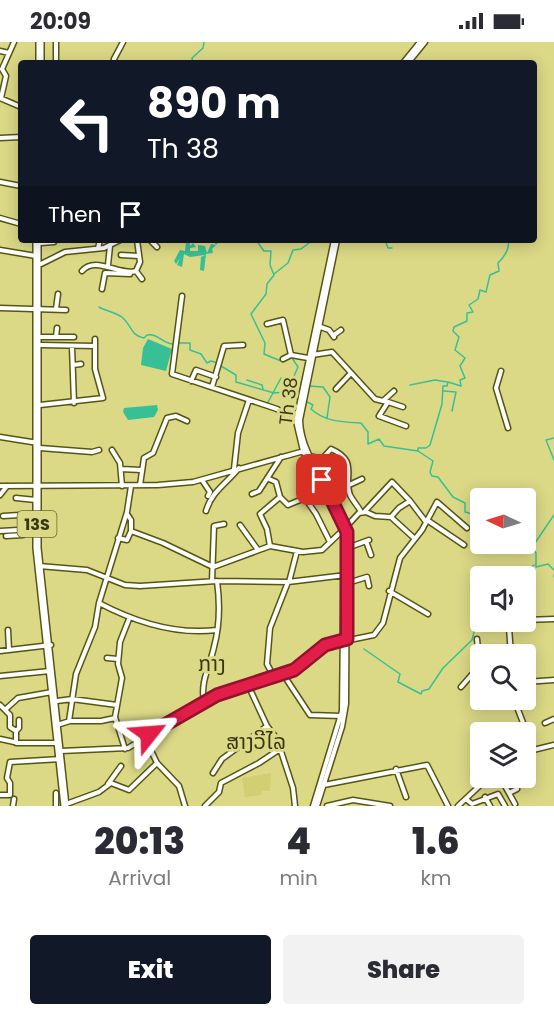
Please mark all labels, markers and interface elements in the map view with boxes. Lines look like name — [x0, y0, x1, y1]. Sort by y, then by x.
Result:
text: 20:09 — [30, 6, 91, 37]
text: 890 m — [147, 74, 281, 133]
icon: left — [48, 84, 126, 162]
text: Th 38 — [147, 130, 219, 167]
icon: arrive — [114, 198, 147, 231]
text: Then — [48, 199, 102, 230]
street label: Th 38 — [273, 376, 303, 426]
pin — [296, 454, 347, 505]
icon: arrive — [305, 463, 338, 496]
north arrow — [470, 488, 536, 554]
map controls — [470, 488, 536, 788]
road number: 13S — [18, 511, 57, 537]
button: sound — [470, 566, 536, 632]
button: search — [470, 644, 536, 710]
district label: ກາງ — [198, 649, 226, 678]
position arrow — [117, 702, 181, 766]
button: layers — [470, 722, 536, 788]
district label: ສາງວີໄລ — [226, 727, 286, 756]
text: 20:13 — [94, 816, 185, 867]
text: 4 — [286, 816, 311, 867]
text: 1.6 — [412, 816, 460, 867]
text: Arrival — [108, 864, 171, 892]
text: min — [279, 864, 318, 892]
text: km — [420, 864, 451, 892]
button: Exit — [30, 935, 271, 1004]
button: Share — [283, 935, 524, 1004]

